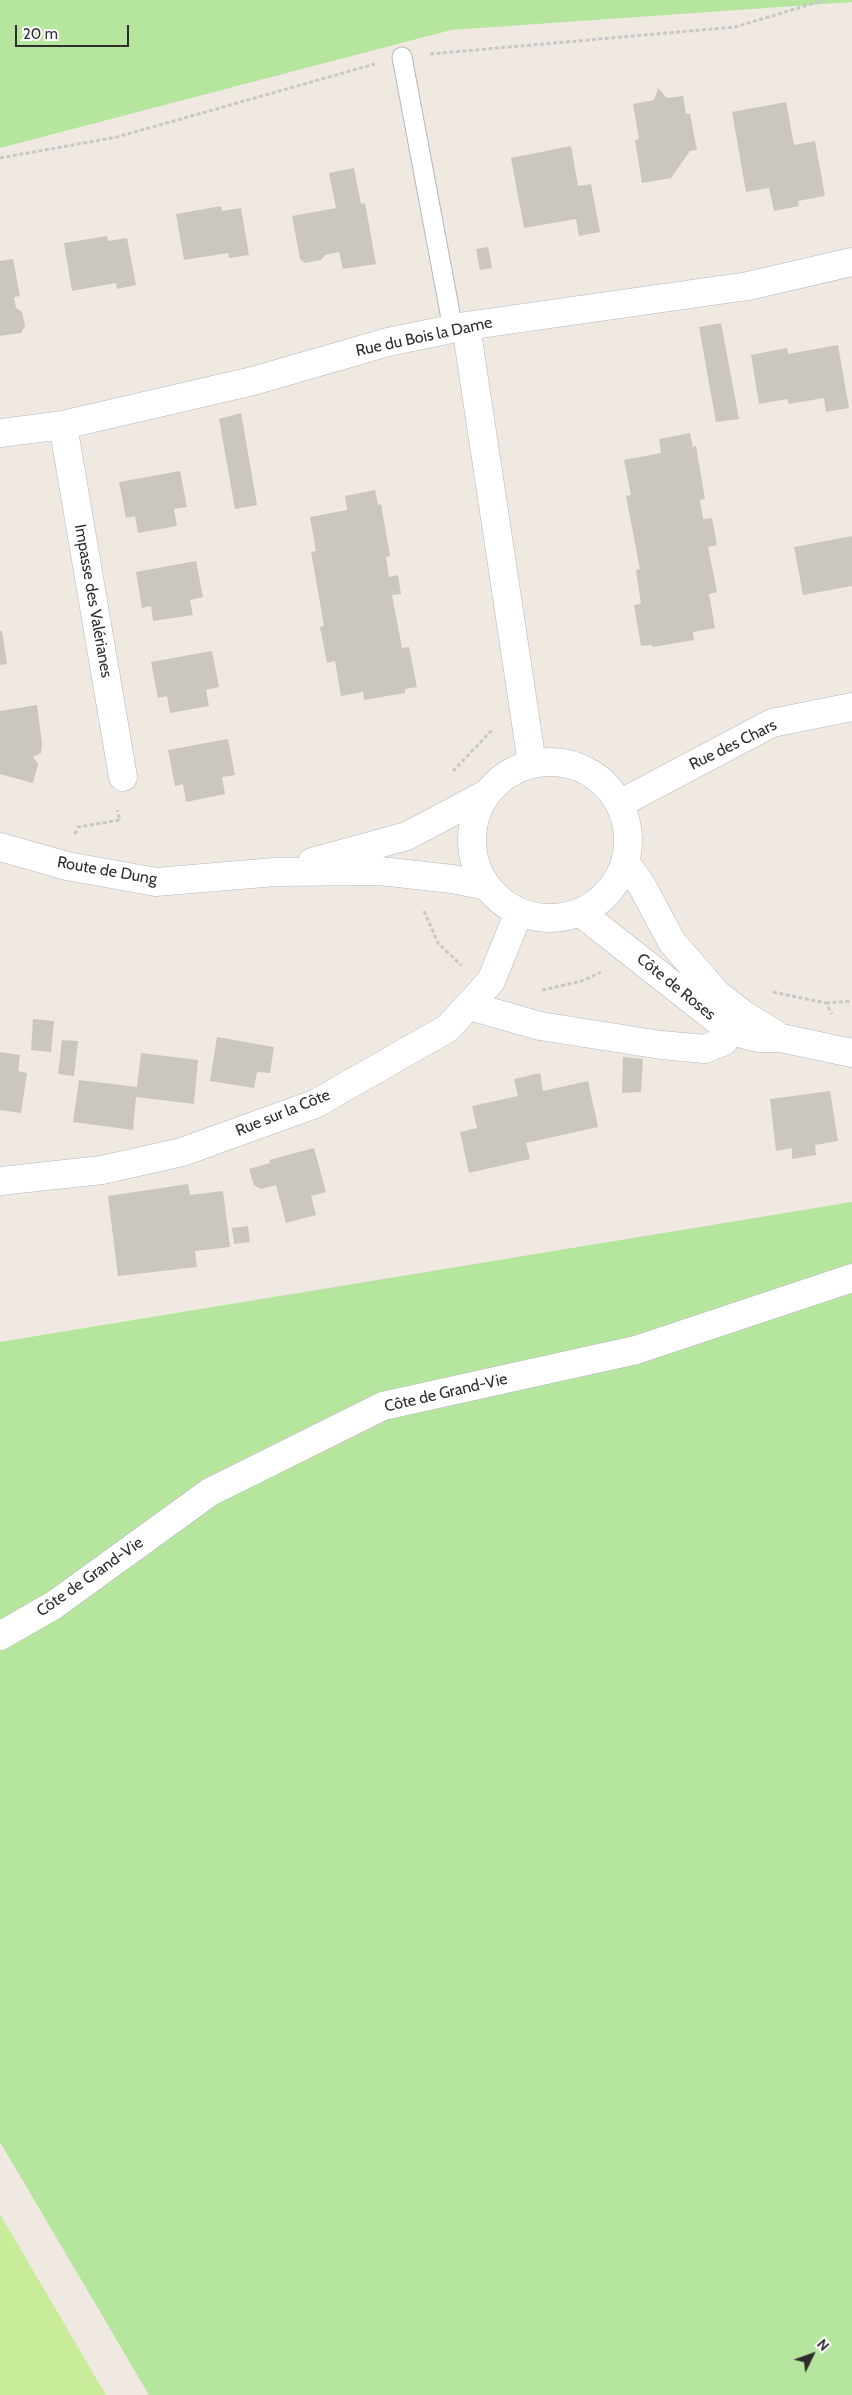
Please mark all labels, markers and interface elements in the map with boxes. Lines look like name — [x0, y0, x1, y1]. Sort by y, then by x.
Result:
scale bar — [18, 15, 131, 47]
text: 20 m — [23, 25, 58, 43]
street label: Rue du Bois la Dame — [354, 313, 494, 361]
street label: Impasse des Valérianes — [70, 523, 116, 679]
street label: Rue des Chars — [686, 716, 780, 774]
street label: Route de Dung — [56, 853, 158, 889]
street label: Côte de Roses — [633, 949, 719, 1025]
street label: Rue sur la Côte — [233, 1085, 333, 1141]
street label: Côte de Grand-Vie — [383, 1370, 509, 1416]
street label: Côte de Grand-Vie — [33, 1533, 147, 1621]
north arrow — [787, 2330, 837, 2380]
text: N — [813, 2335, 833, 2355]

